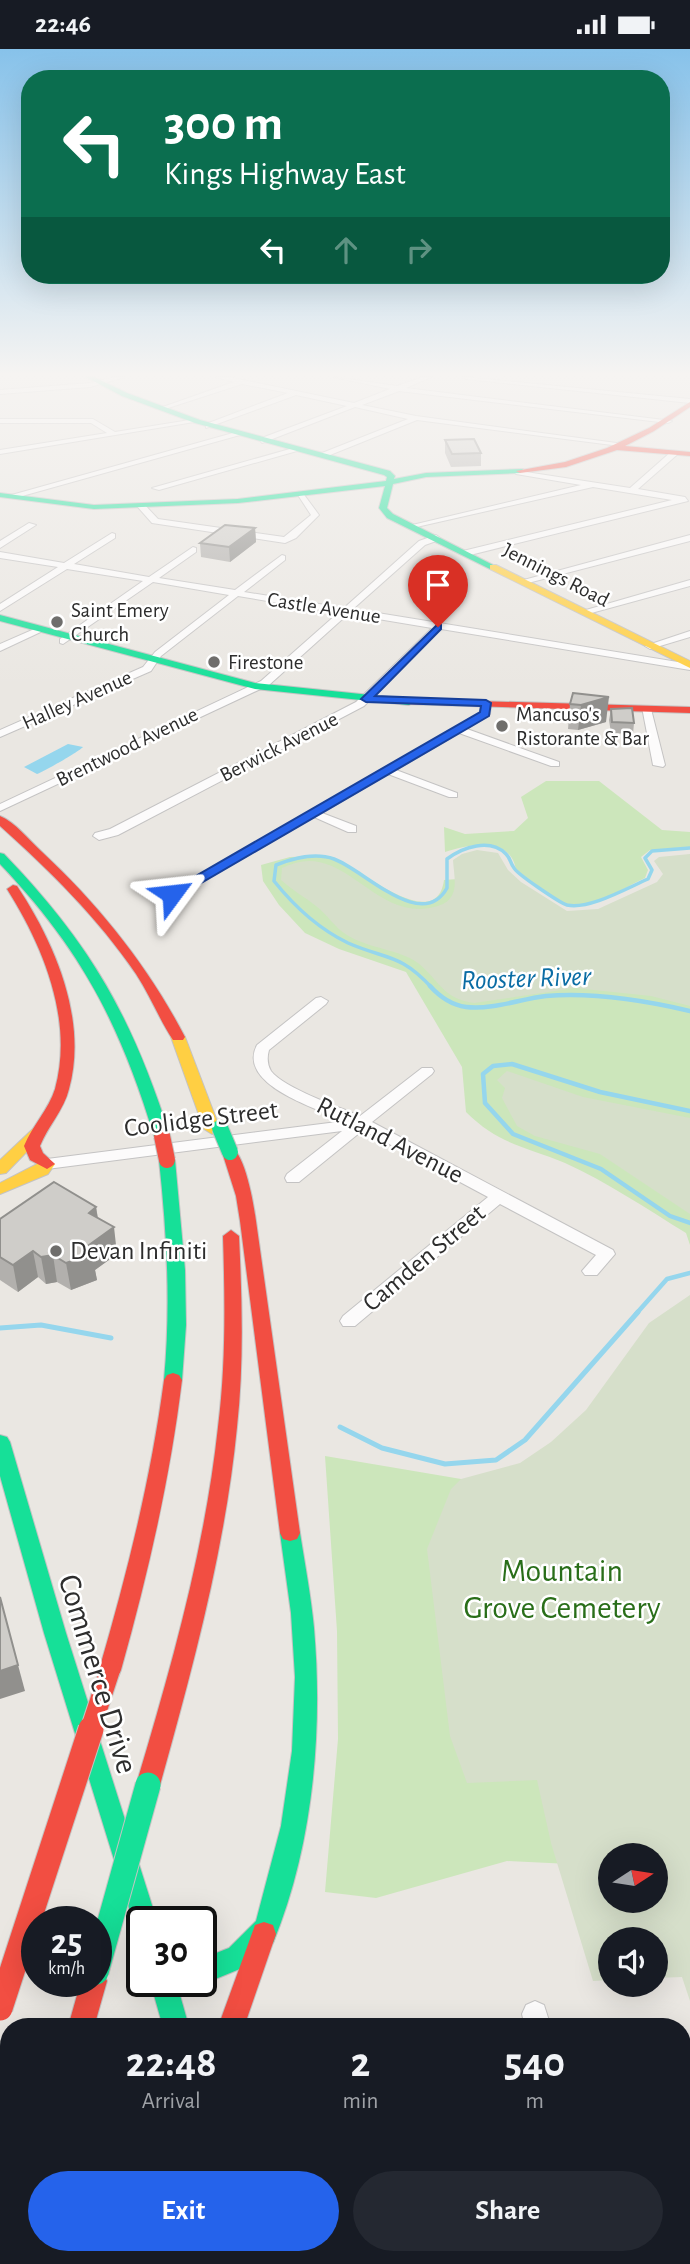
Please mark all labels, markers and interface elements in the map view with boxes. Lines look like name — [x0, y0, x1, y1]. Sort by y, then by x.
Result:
text: 22:46 — [35, 11, 91, 37]
icon: left — [49, 98, 140, 189]
text: 300 m — [164, 100, 283, 149]
text: Kings Highway East — [164, 158, 406, 190]
icon: left — [254, 231, 292, 269]
icon: ahead — [327, 231, 365, 269]
icon: right — [400, 231, 438, 269]
street label: Jennings Road — [499, 539, 613, 611]
pin — [408, 555, 468, 627]
icon: arrive — [419, 566, 457, 604]
street label: Castle Avenue — [266, 589, 382, 627]
place label: Saint Emery Church — [71, 600, 169, 645]
marker: Saint Emery Church — [49, 614, 65, 630]
place label: Firestone — [228, 652, 303, 673]
marker: Firestone — [206, 654, 222, 670]
street label: Halley Avenue — [19, 667, 135, 733]
street label: Brentwood Avenue — [53, 704, 201, 790]
place label: Mancuso's Ristorante & Bar — [516, 704, 649, 749]
street label: Berwick Avenue — [217, 708, 341, 786]
marker: Mancuso's Ristorante & Bar — [494, 718, 510, 734]
position arrow — [135, 857, 209, 931]
water label: Rooster River — [461, 963, 592, 995]
street label: Rutland Avenue — [313, 1092, 467, 1188]
street label: Coolidge Street — [123, 1097, 279, 1141]
street label: Camden Street — [358, 1200, 490, 1316]
place label: Devan Infiniti — [70, 1238, 207, 1264]
marker: Devan Infiniti — [48, 1243, 64, 1259]
park label: Mountain Grove Cemetery — [463, 1555, 661, 1624]
street label: Commerce Drive — [53, 1571, 143, 1777]
north arrow — [598, 1843, 668, 1913]
map controls — [598, 1843, 668, 1997]
speed limit sign: 30 — [126, 1906, 217, 1997]
text: 25 — [51, 1925, 82, 1960]
button: sound — [598, 1927, 668, 1997]
text: km/h — [48, 1960, 85, 1978]
text: 22:48 — [126, 2042, 217, 2084]
text: 2 — [351, 2042, 370, 2084]
text: 540 — [504, 2042, 565, 2084]
text: Arrival — [142, 2090, 201, 2113]
text: min — [342, 2090, 378, 2113]
text: m — [525, 2090, 544, 2113]
button: Exit — [28, 2171, 339, 2251]
button: Share — [353, 2171, 663, 2251]

